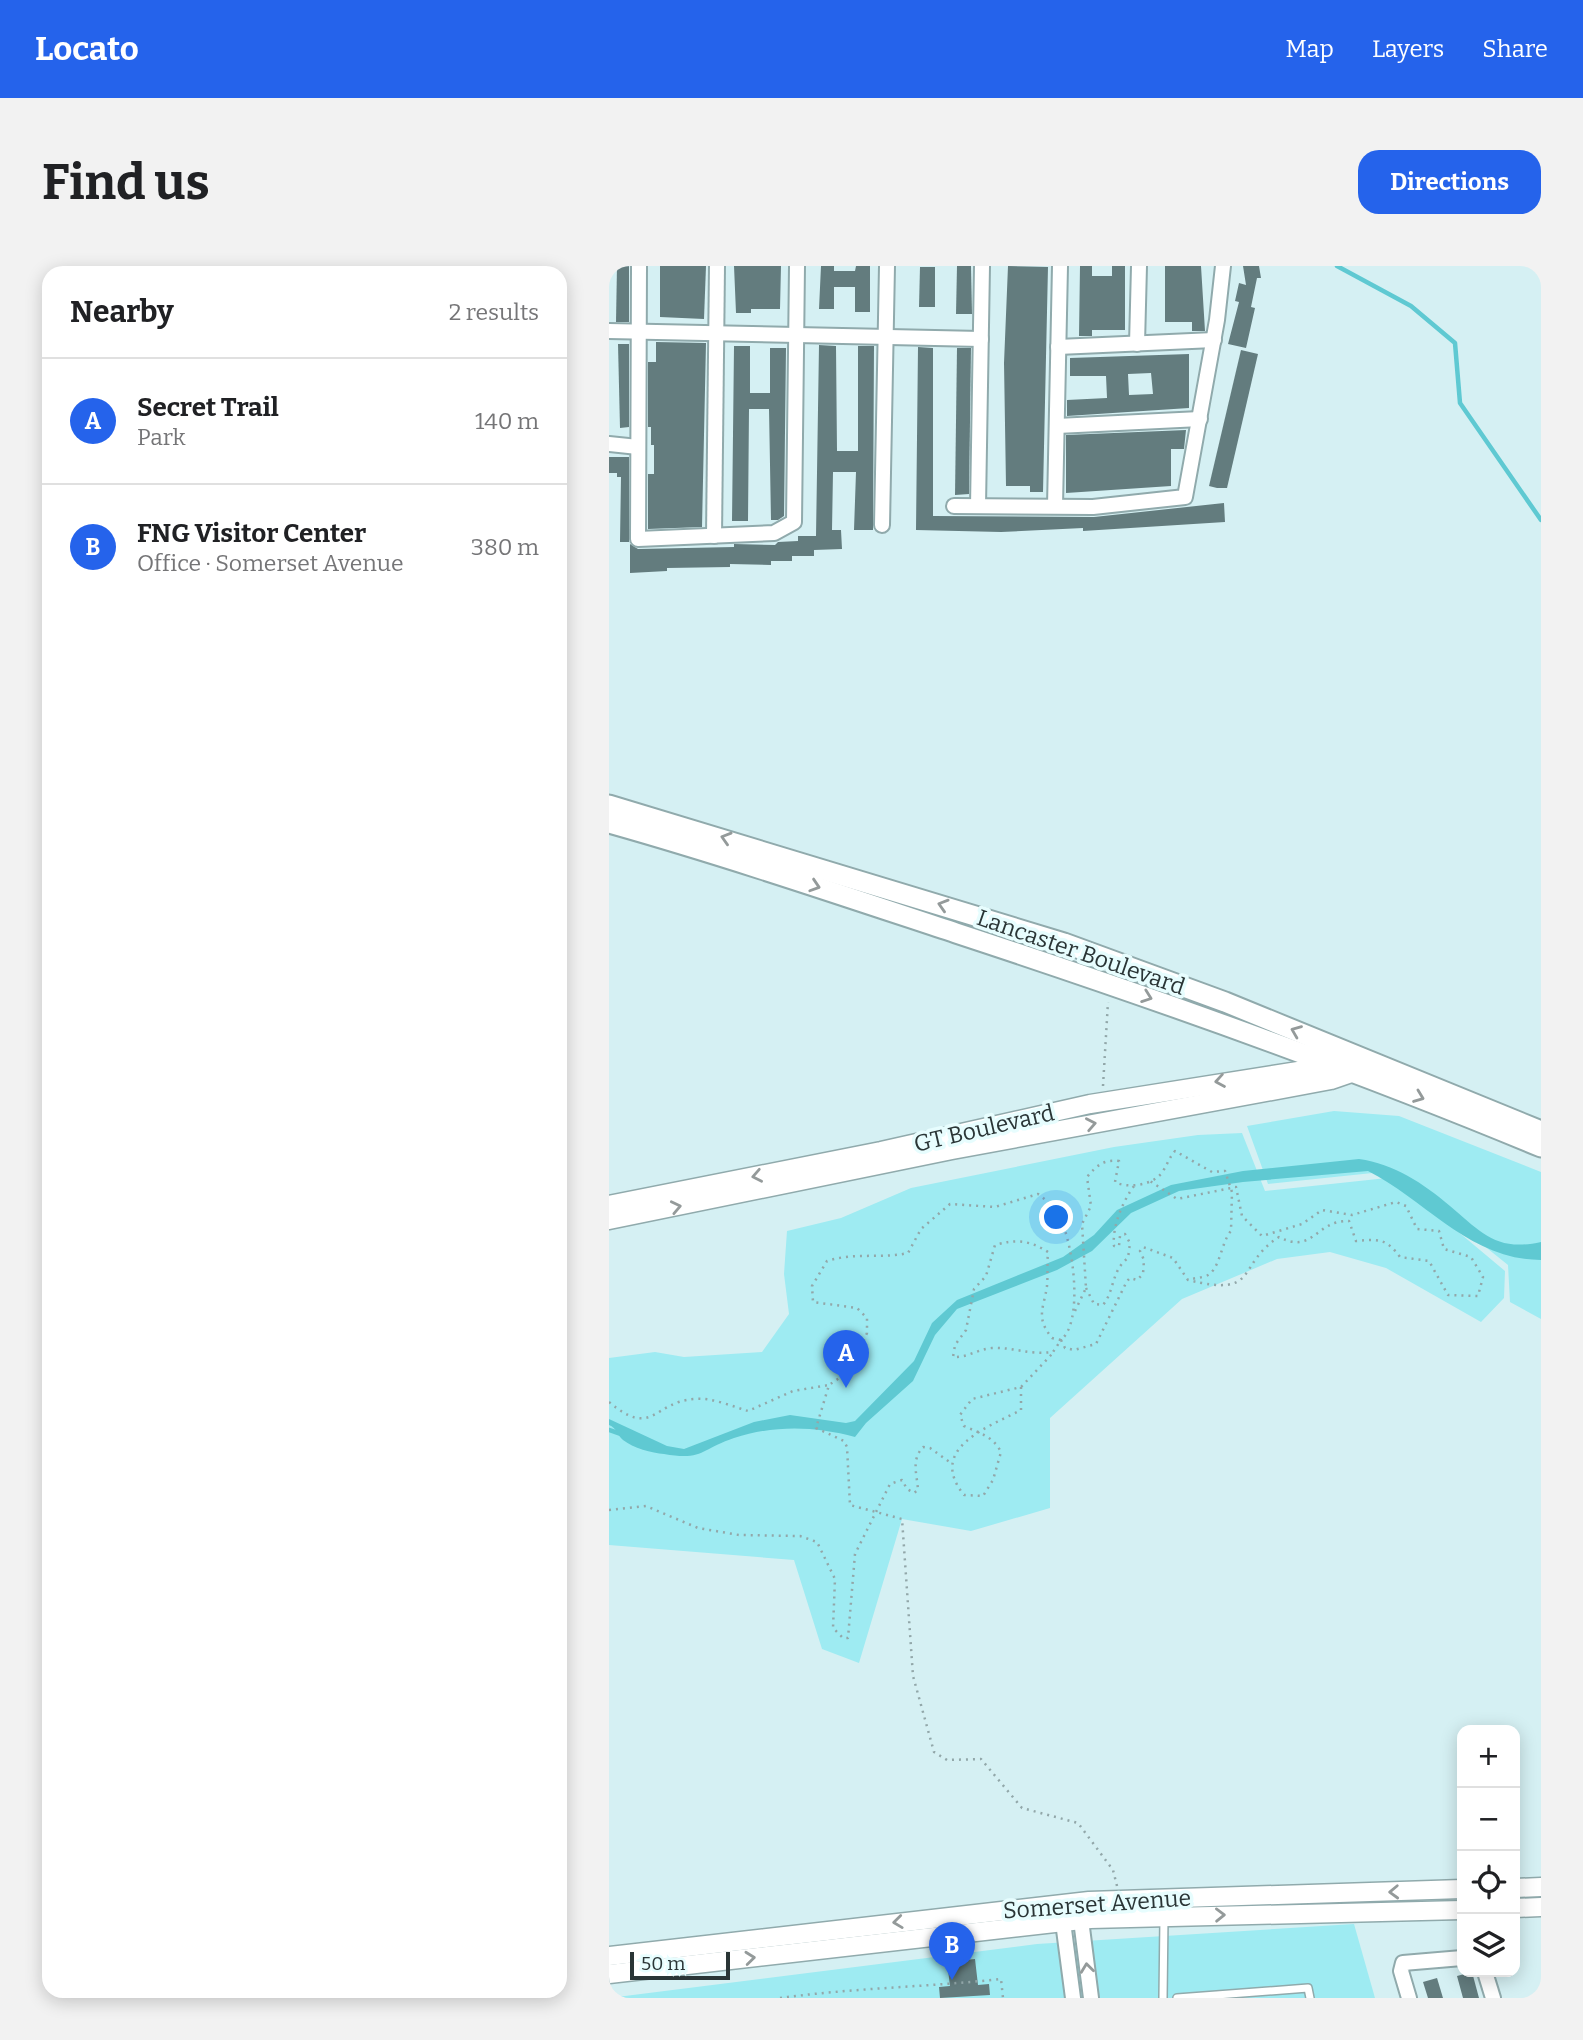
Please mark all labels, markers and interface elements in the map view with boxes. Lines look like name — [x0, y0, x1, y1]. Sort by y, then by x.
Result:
text: Locato — [35, 29, 139, 69]
text: Map — [1286, 35, 1334, 63]
text: Layers — [1372, 35, 1444, 63]
text: Share — [1482, 35, 1548, 63]
button: Directions — [1358, 150, 1541, 214]
text: Find us — [42, 153, 210, 212]
text: Nearby — [70, 294, 174, 330]
text: 2 results — [449, 298, 539, 326]
text: Secret Trail — [137, 392, 279, 423]
text: A — [85, 407, 101, 435]
text: 140 m — [475, 407, 539, 435]
text: Park — [137, 423, 186, 451]
text: FNG Visitor Center — [137, 518, 366, 549]
text: B — [86, 533, 100, 561]
text: 380 m — [471, 533, 539, 561]
text: Office · Somerset Avenue — [137, 549, 404, 577]
one-way arrow — [720, 831, 732, 846]
one-way arrow — [808, 878, 820, 892]
one-way arrow — [937, 899, 949, 914]
street label: Lancaster Boulevard — [973, 903, 1189, 1001]
one-way arrow — [1140, 989, 1152, 1003]
one-way arrow — [1290, 1025, 1302, 1039]
one-way arrow — [1214, 1073, 1226, 1088]
one-way arrow — [1413, 1088, 1425, 1102]
street label: GT Boulevard — [911, 1098, 1057, 1158]
one-way arrow — [1085, 1117, 1097, 1132]
one-way arrow — [751, 1167, 763, 1182]
one-way arrow — [670, 1200, 682, 1215]
your location — [1039, 1200, 1073, 1234]
pin: A — [823, 1330, 869, 1388]
map controls — [1457, 1725, 1520, 1977]
button: + — [1457, 1725, 1520, 1788]
button: − — [1457, 1788, 1520, 1851]
button: locate — [1457, 1851, 1520, 1914]
street label: Somerset Avenue — [1002, 1883, 1192, 1925]
one-way arrow — [1388, 1884, 1399, 1899]
one-way arrow — [1215, 1907, 1226, 1923]
button: layers — [1457, 1914, 1520, 1977]
one-way arrow — [893, 1915, 904, 1930]
pin: B — [929, 1922, 975, 1980]
scale bar — [630, 1949, 730, 1981]
one-way arrow — [744, 1951, 756, 1966]
text: 50 m — [641, 1952, 685, 1975]
one-way arrow — [1080, 1963, 1095, 1974]

